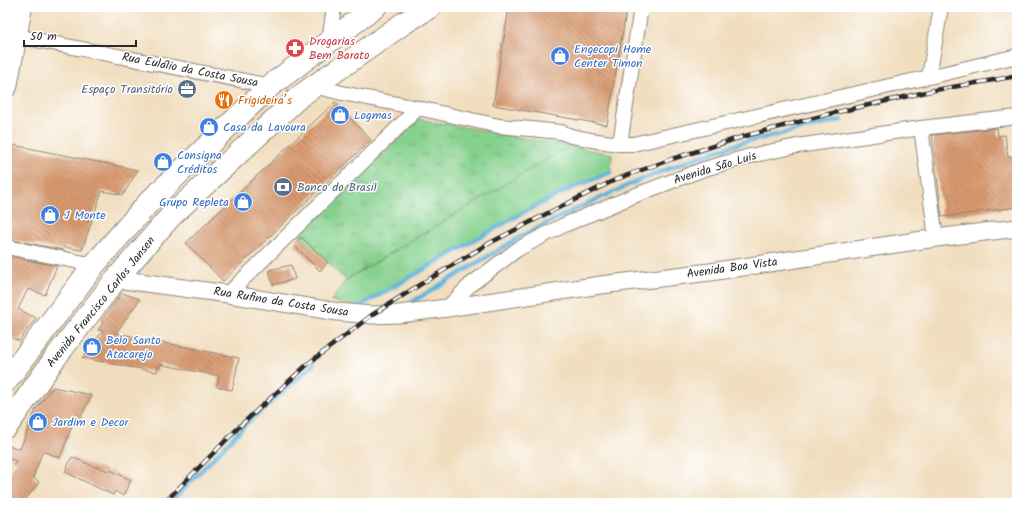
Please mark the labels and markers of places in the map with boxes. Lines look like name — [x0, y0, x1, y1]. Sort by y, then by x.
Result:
place label: Drogarias Bem Barato — [309, 32, 369, 65]
pharmacy icon: Drogarias Bem Barato — [284, 37, 306, 59]
place label: Engecopi Home Center Timon — [574, 40, 652, 73]
shop icon: Engecopi Home Center Timon — [549, 45, 571, 67]
office icon: Espaço Transitório — [176, 78, 198, 100]
place label: Espaço Transitório — [81, 80, 173, 99]
restaurant icon: Frigideira’s — [213, 89, 235, 111]
place label: Frigideira’s — [238, 91, 292, 110]
shop icon: Logmas — [329, 104, 351, 126]
place label: Logmas — [354, 106, 392, 125]
shop icon: Casa da Lavoura — [198, 116, 220, 138]
place label: Casa da Lavoura — [223, 118, 306, 137]
place label: Consigna Créditos — [177, 146, 222, 179]
shop icon: Consigna Créditos — [152, 151, 174, 173]
bank icon: Banco do Brasil — [272, 176, 294, 198]
place label: Banco do Brasil — [297, 178, 377, 197]
shop icon: Grupo Repleta — [232, 191, 254, 213]
place label: Grupo Repleta — [159, 193, 229, 212]
shop icon: J Monte — [39, 204, 61, 226]
place label: J Monte — [64, 206, 106, 225]
place label: Belo Santo Atacarejo — [106, 331, 161, 364]
shop icon: Belo Santo Atacarejo — [81, 336, 103, 358]
shop icon: Jardim e Decor — [27, 411, 49, 433]
place label: Jardim e Decor — [52, 413, 130, 432]

